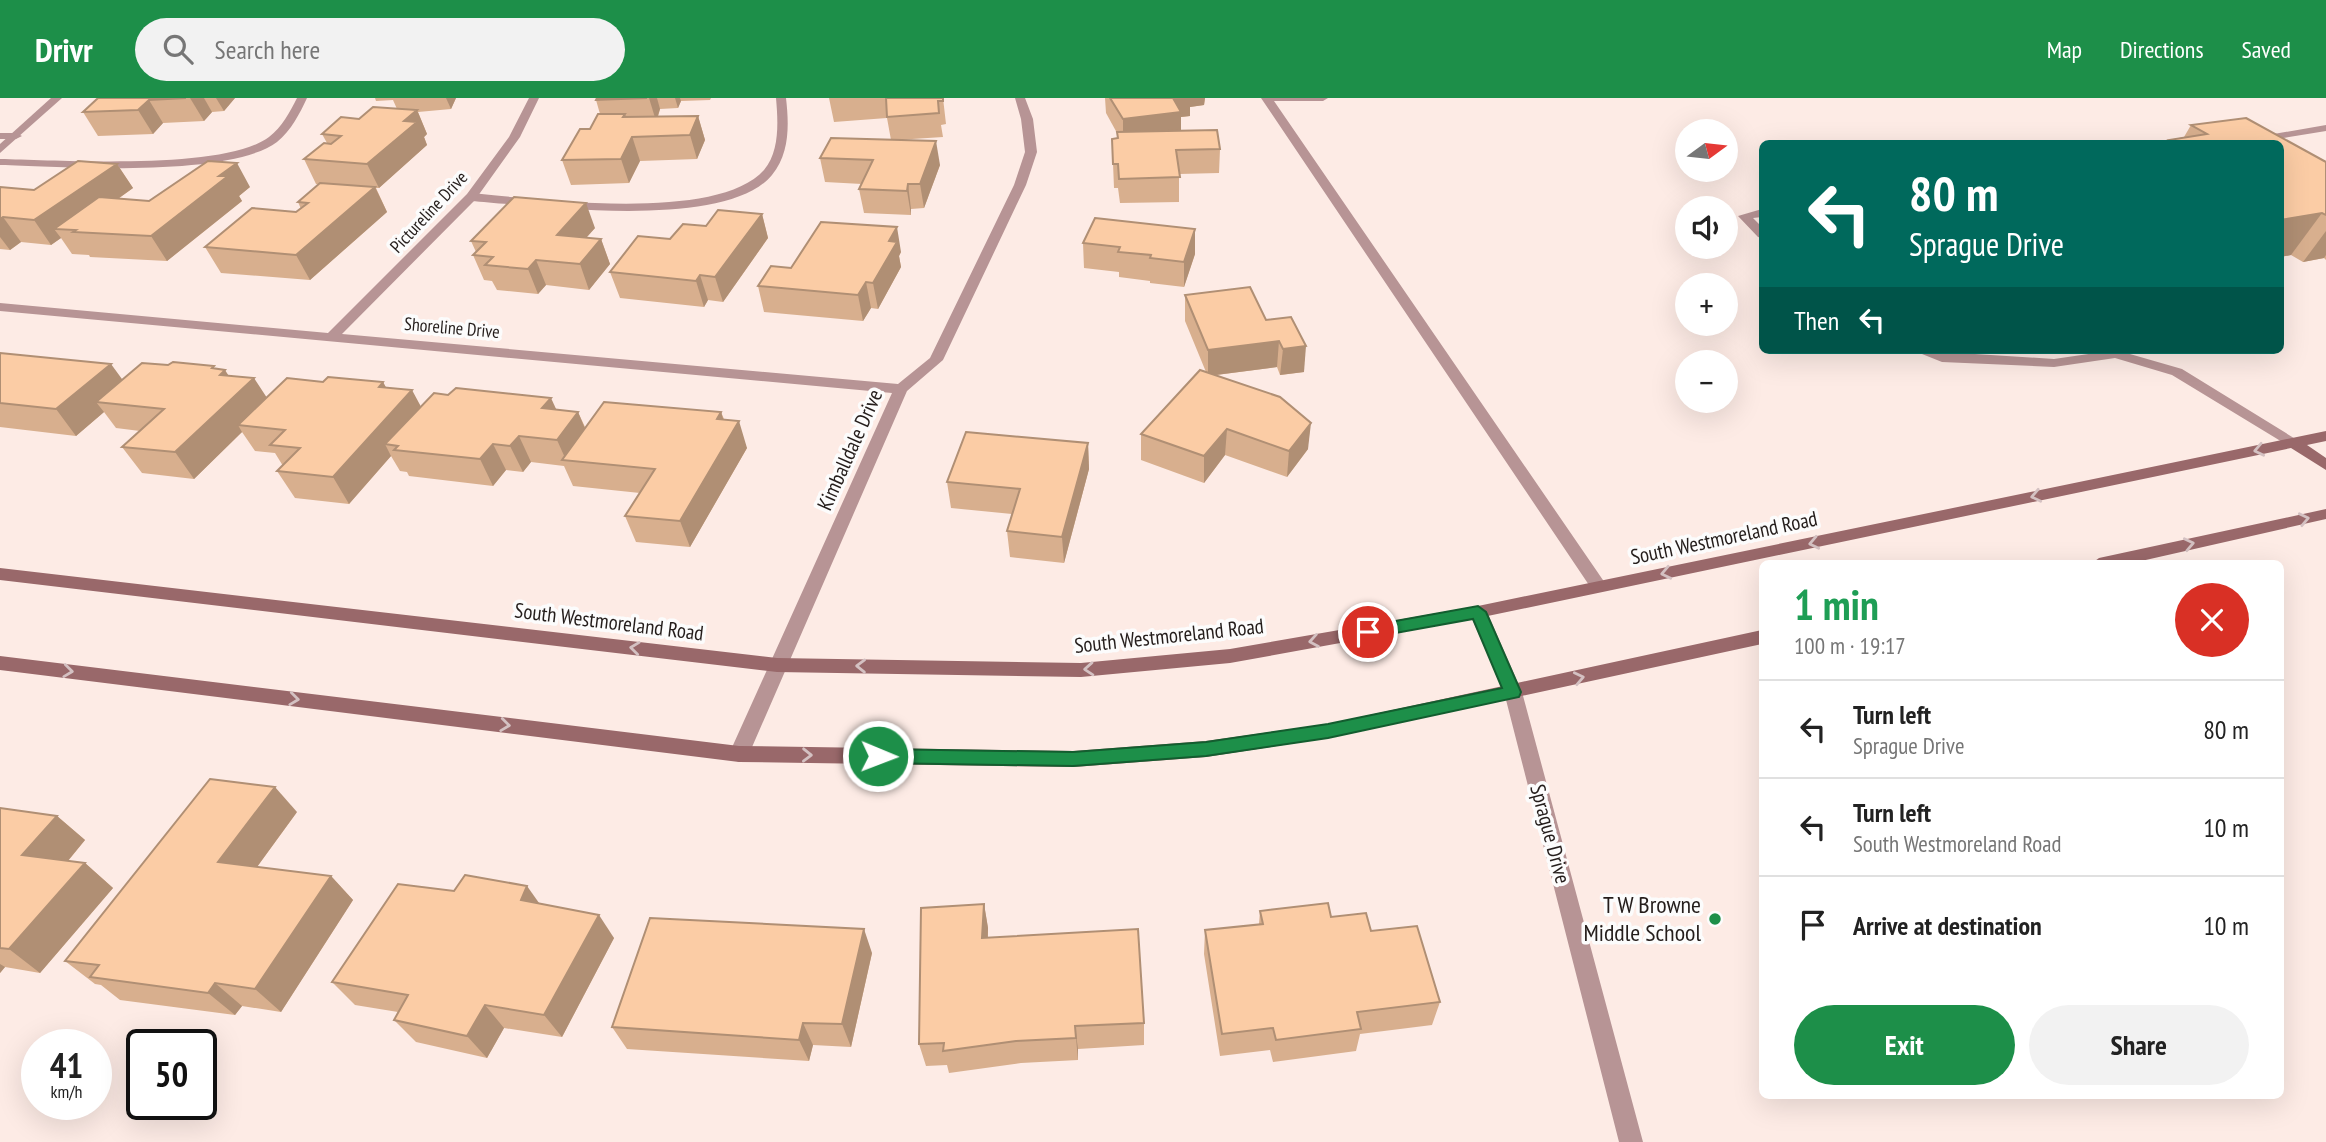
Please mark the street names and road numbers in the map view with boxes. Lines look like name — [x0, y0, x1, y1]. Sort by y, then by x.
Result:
street label: Pictureline Drive — [385, 166, 472, 257]
street label: Shoreline Drive — [403, 312, 501, 343]
street label: Kimballdale Drive — [811, 385, 888, 514]
street label: South Westmoreland Road — [1628, 505, 1820, 570]
street label: South Westmoreland Road — [513, 597, 705, 646]
street label: South Westmoreland Road — [1073, 612, 1265, 659]
street label: Sprague Drive — [1524, 781, 1577, 887]

